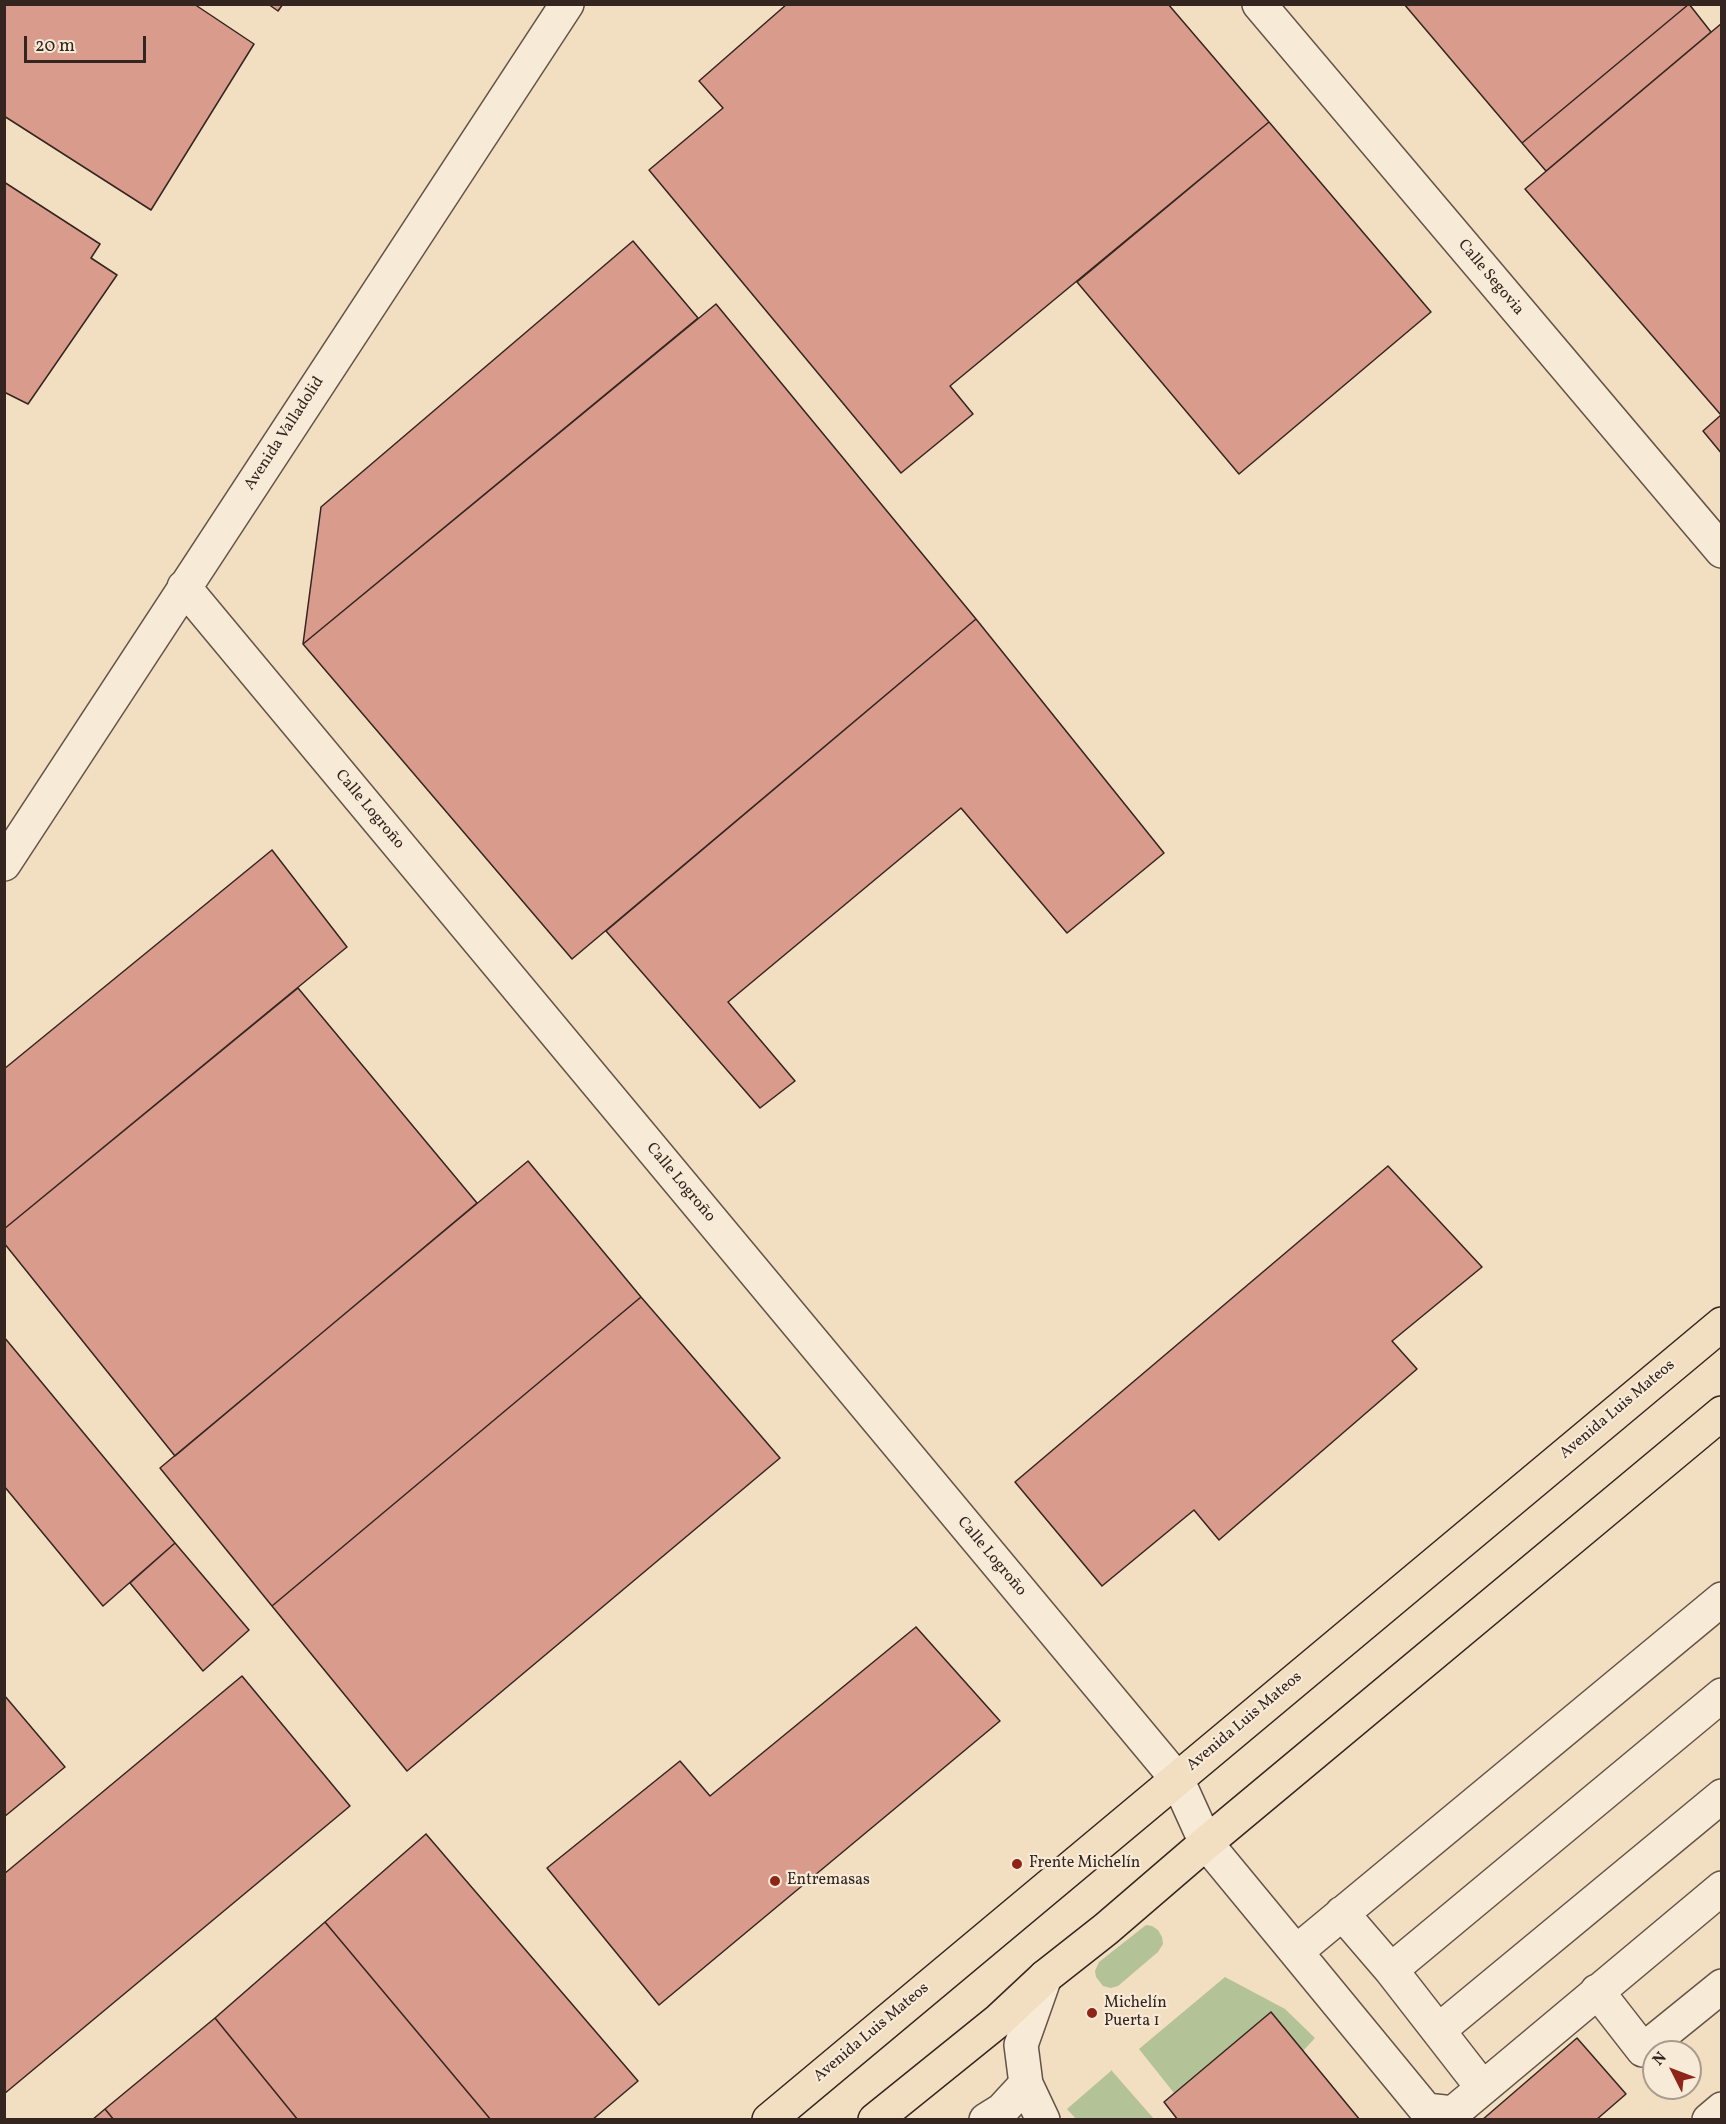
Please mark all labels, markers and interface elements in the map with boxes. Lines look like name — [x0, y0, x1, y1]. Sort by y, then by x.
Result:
scale bar — [27, 24, 148, 62]
text: 20 m — [35, 34, 75, 59]
street label: Calle Segovia — [1453, 236, 1527, 320]
street label: Avenida Valladolid — [241, 374, 329, 494]
street label: Calle Logroño — [330, 766, 408, 854]
street label: Calle Logroño — [641, 1139, 719, 1227]
street label: Avenida Luis Mateos — [1556, 1356, 1680, 1464]
street label: Calle Logroño — [952, 1513, 1030, 1601]
street label: Avenida Luis Mateos — [1183, 1668, 1307, 1776]
place label: Frente Michelín — [1029, 1854, 1140, 1874]
marker: Frente Michelín — [1010, 1857, 1024, 1871]
place label: Entremasas — [787, 1871, 870, 1891]
marker: Entremasas — [768, 1874, 782, 1888]
street label: Avenida Luis Mateos — [810, 1979, 934, 2087]
place label: Michelín Puerta 1 — [1104, 1994, 1167, 2032]
marker: Michelín Puerta 1 — [1085, 2006, 1099, 2020]
north arrow — [1642, 2040, 1702, 2100]
text: N — [1648, 2048, 1672, 2071]

